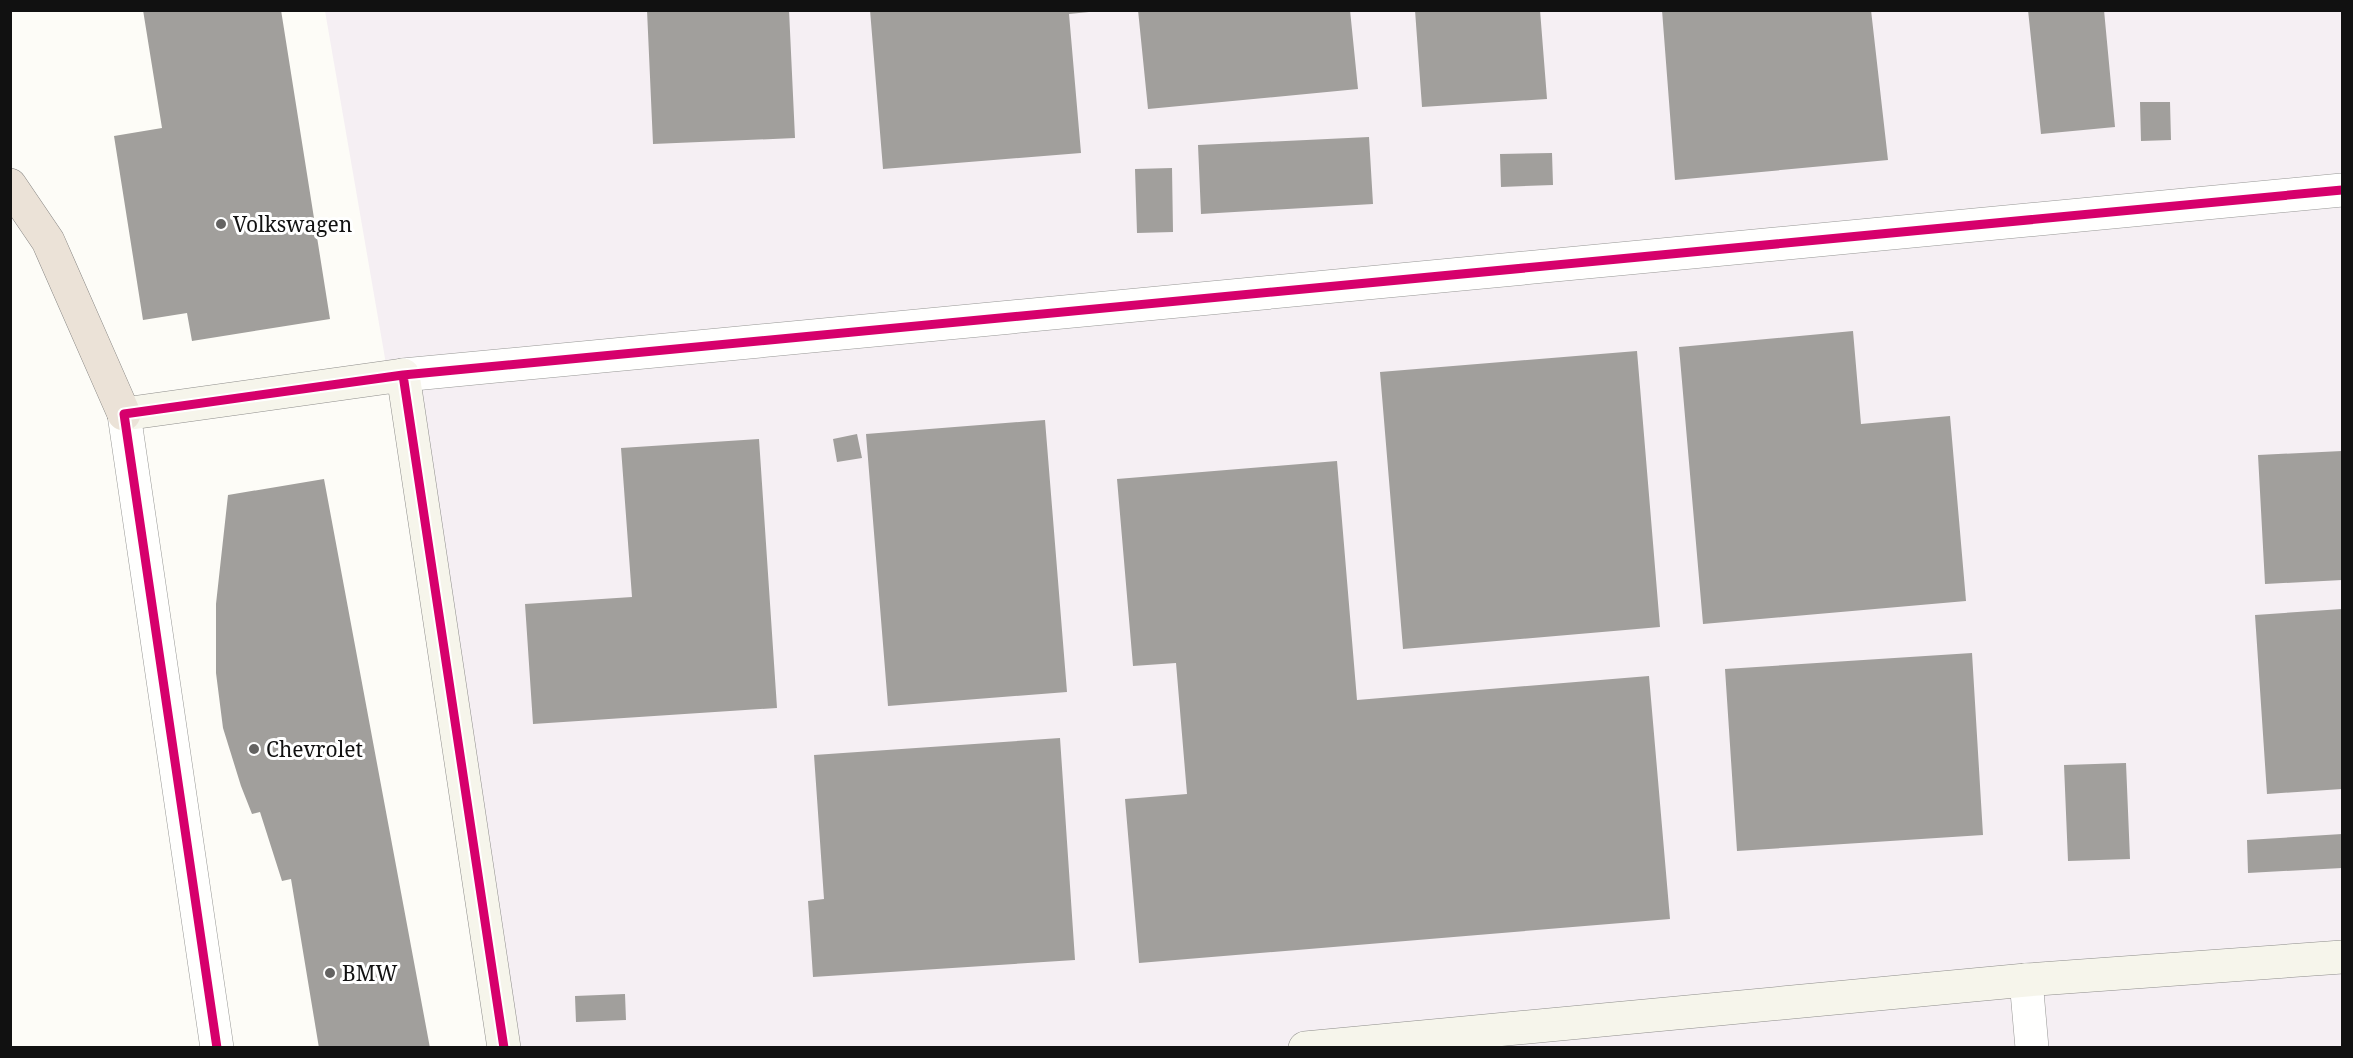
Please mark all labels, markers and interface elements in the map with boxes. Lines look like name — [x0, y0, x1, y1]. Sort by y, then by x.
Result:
place label: Volkswagen — [233, 210, 352, 238]
marker: Volkswagen — [214, 217, 228, 231]
place label: Chevrolet — [266, 735, 363, 763]
marker: Chevrolet — [247, 742, 261, 756]
place label: BMW — [342, 959, 397, 987]
marker: BMW — [323, 966, 337, 980]

